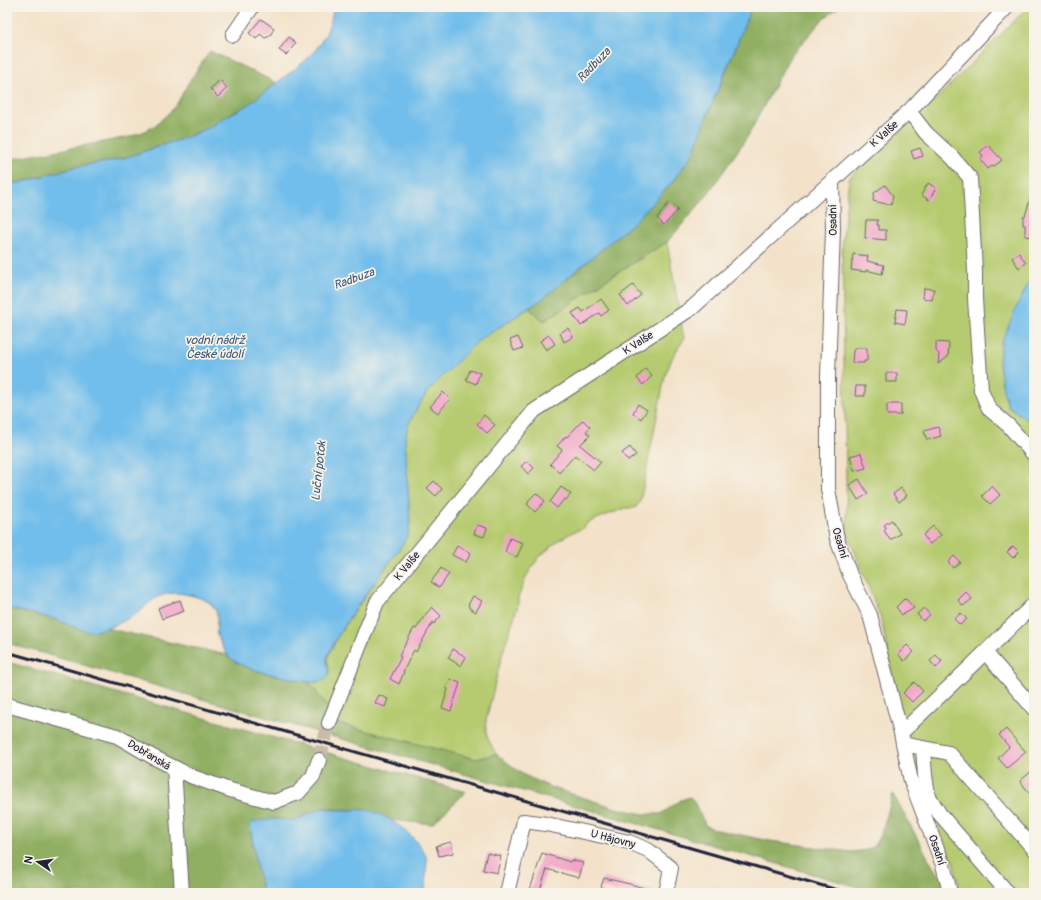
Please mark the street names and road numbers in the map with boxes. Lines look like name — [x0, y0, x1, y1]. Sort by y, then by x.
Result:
street label: K Valše — [867, 118, 901, 150]
street label: Osadní — [826, 204, 840, 236]
street label: K Valše — [620, 328, 656, 358]
street label: Osadní — [829, 526, 851, 560]
street label: K Valše — [391, 548, 423, 583]
street label: Dobřanská — [125, 737, 173, 773]
street label: U Hájovny — [589, 827, 637, 851]
street label: Osadní — [926, 833, 948, 867]

